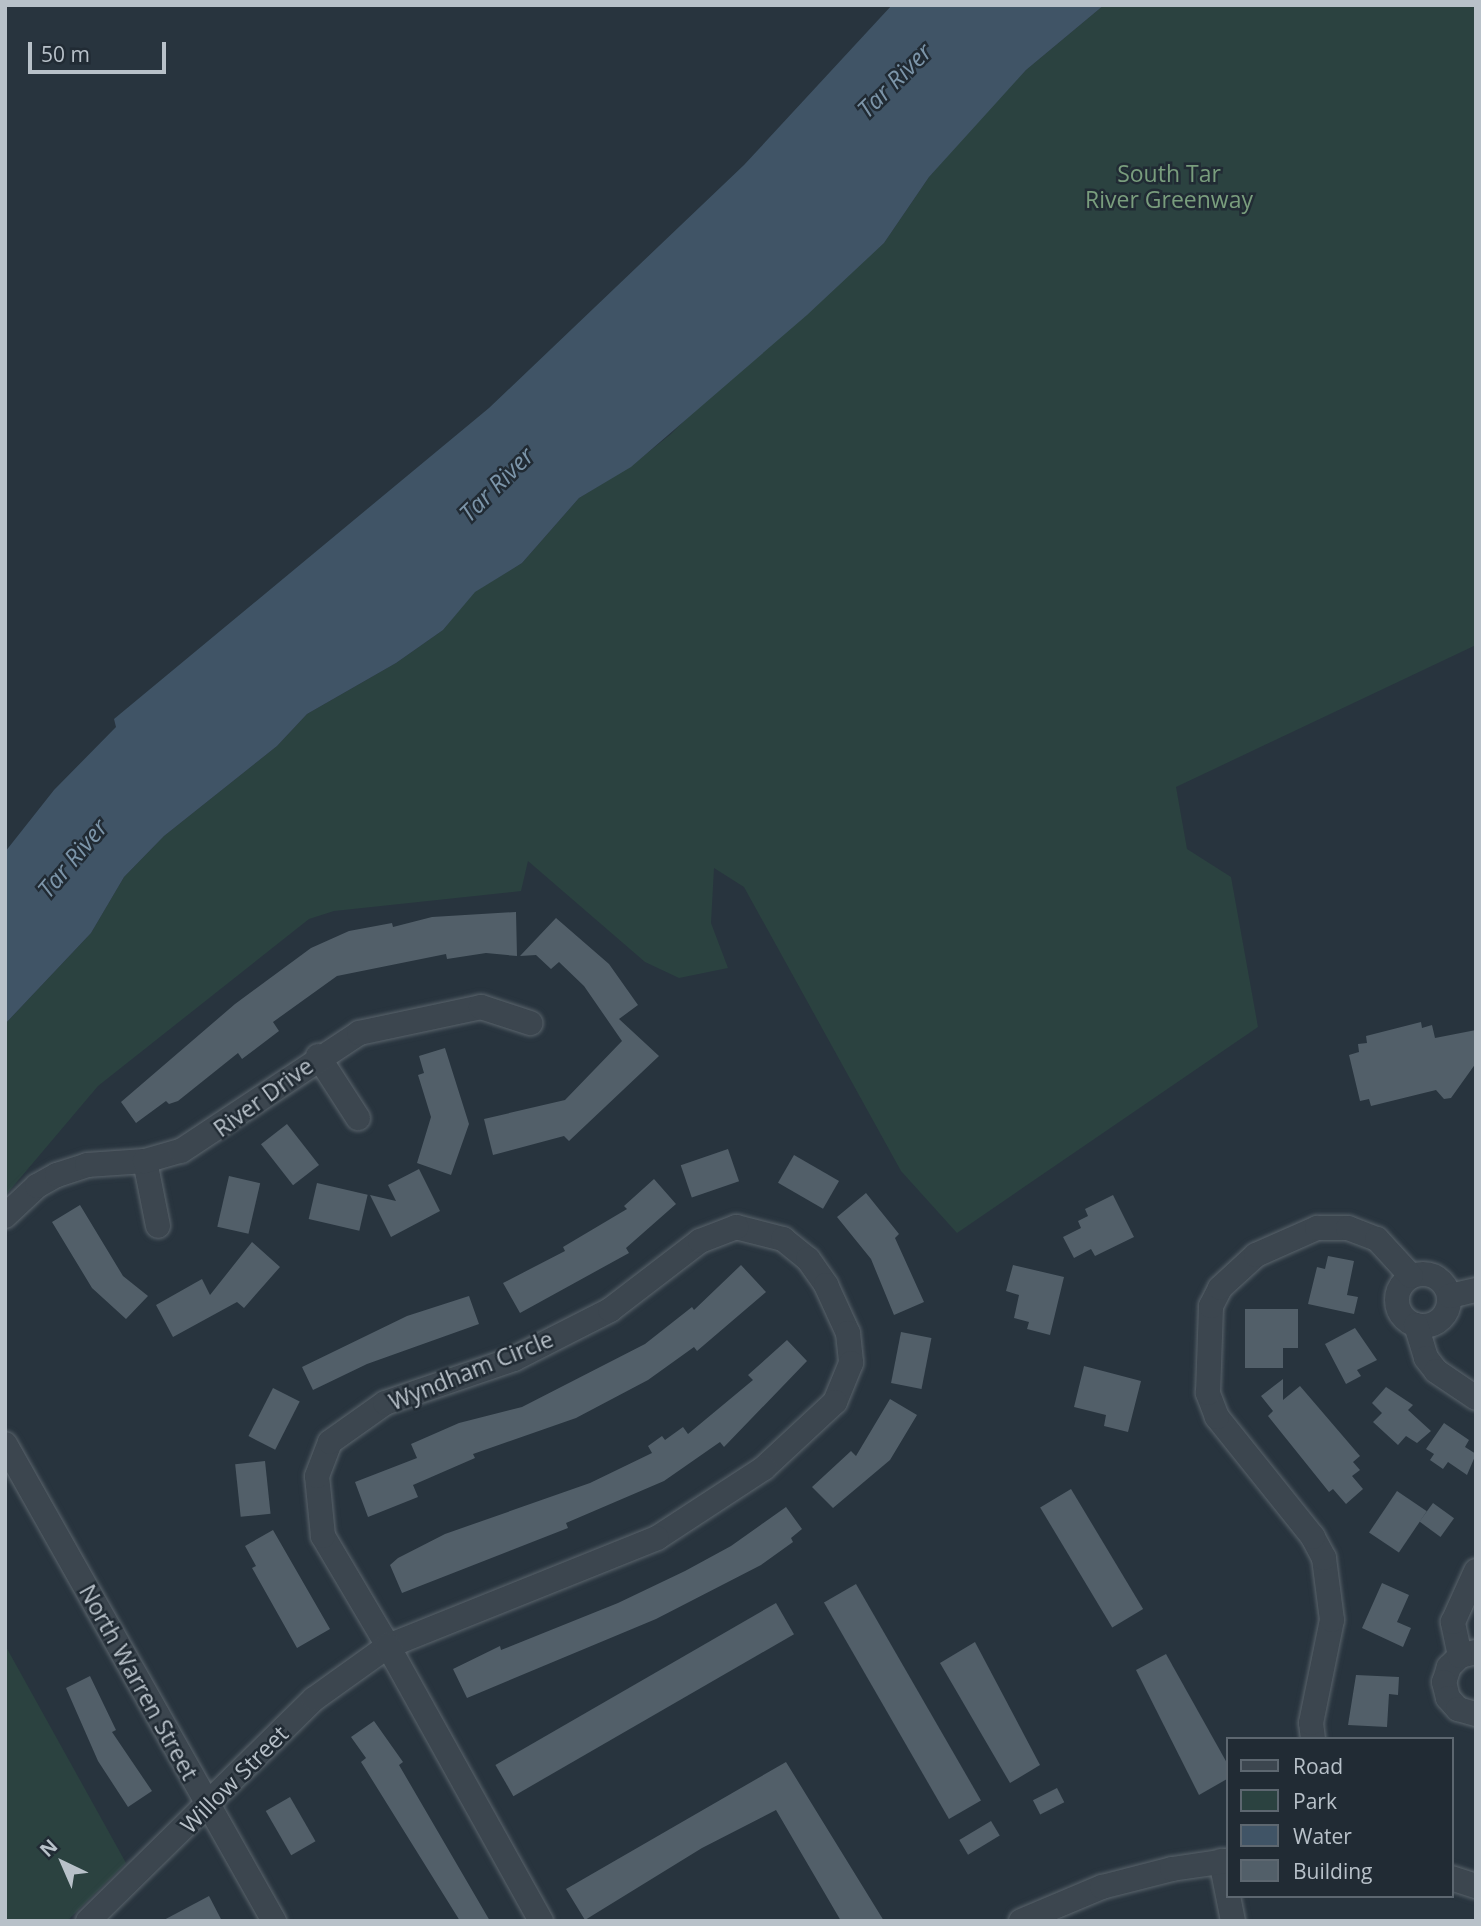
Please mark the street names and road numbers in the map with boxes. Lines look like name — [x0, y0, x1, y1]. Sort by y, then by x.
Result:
street label: River Drive — [208, 1052, 318, 1142]
street label: Wyndham Circle — [385, 1325, 557, 1415]
street label: North Warren Street — [74, 1580, 204, 1784]
street label: Willow Street — [175, 1720, 293, 1838]

